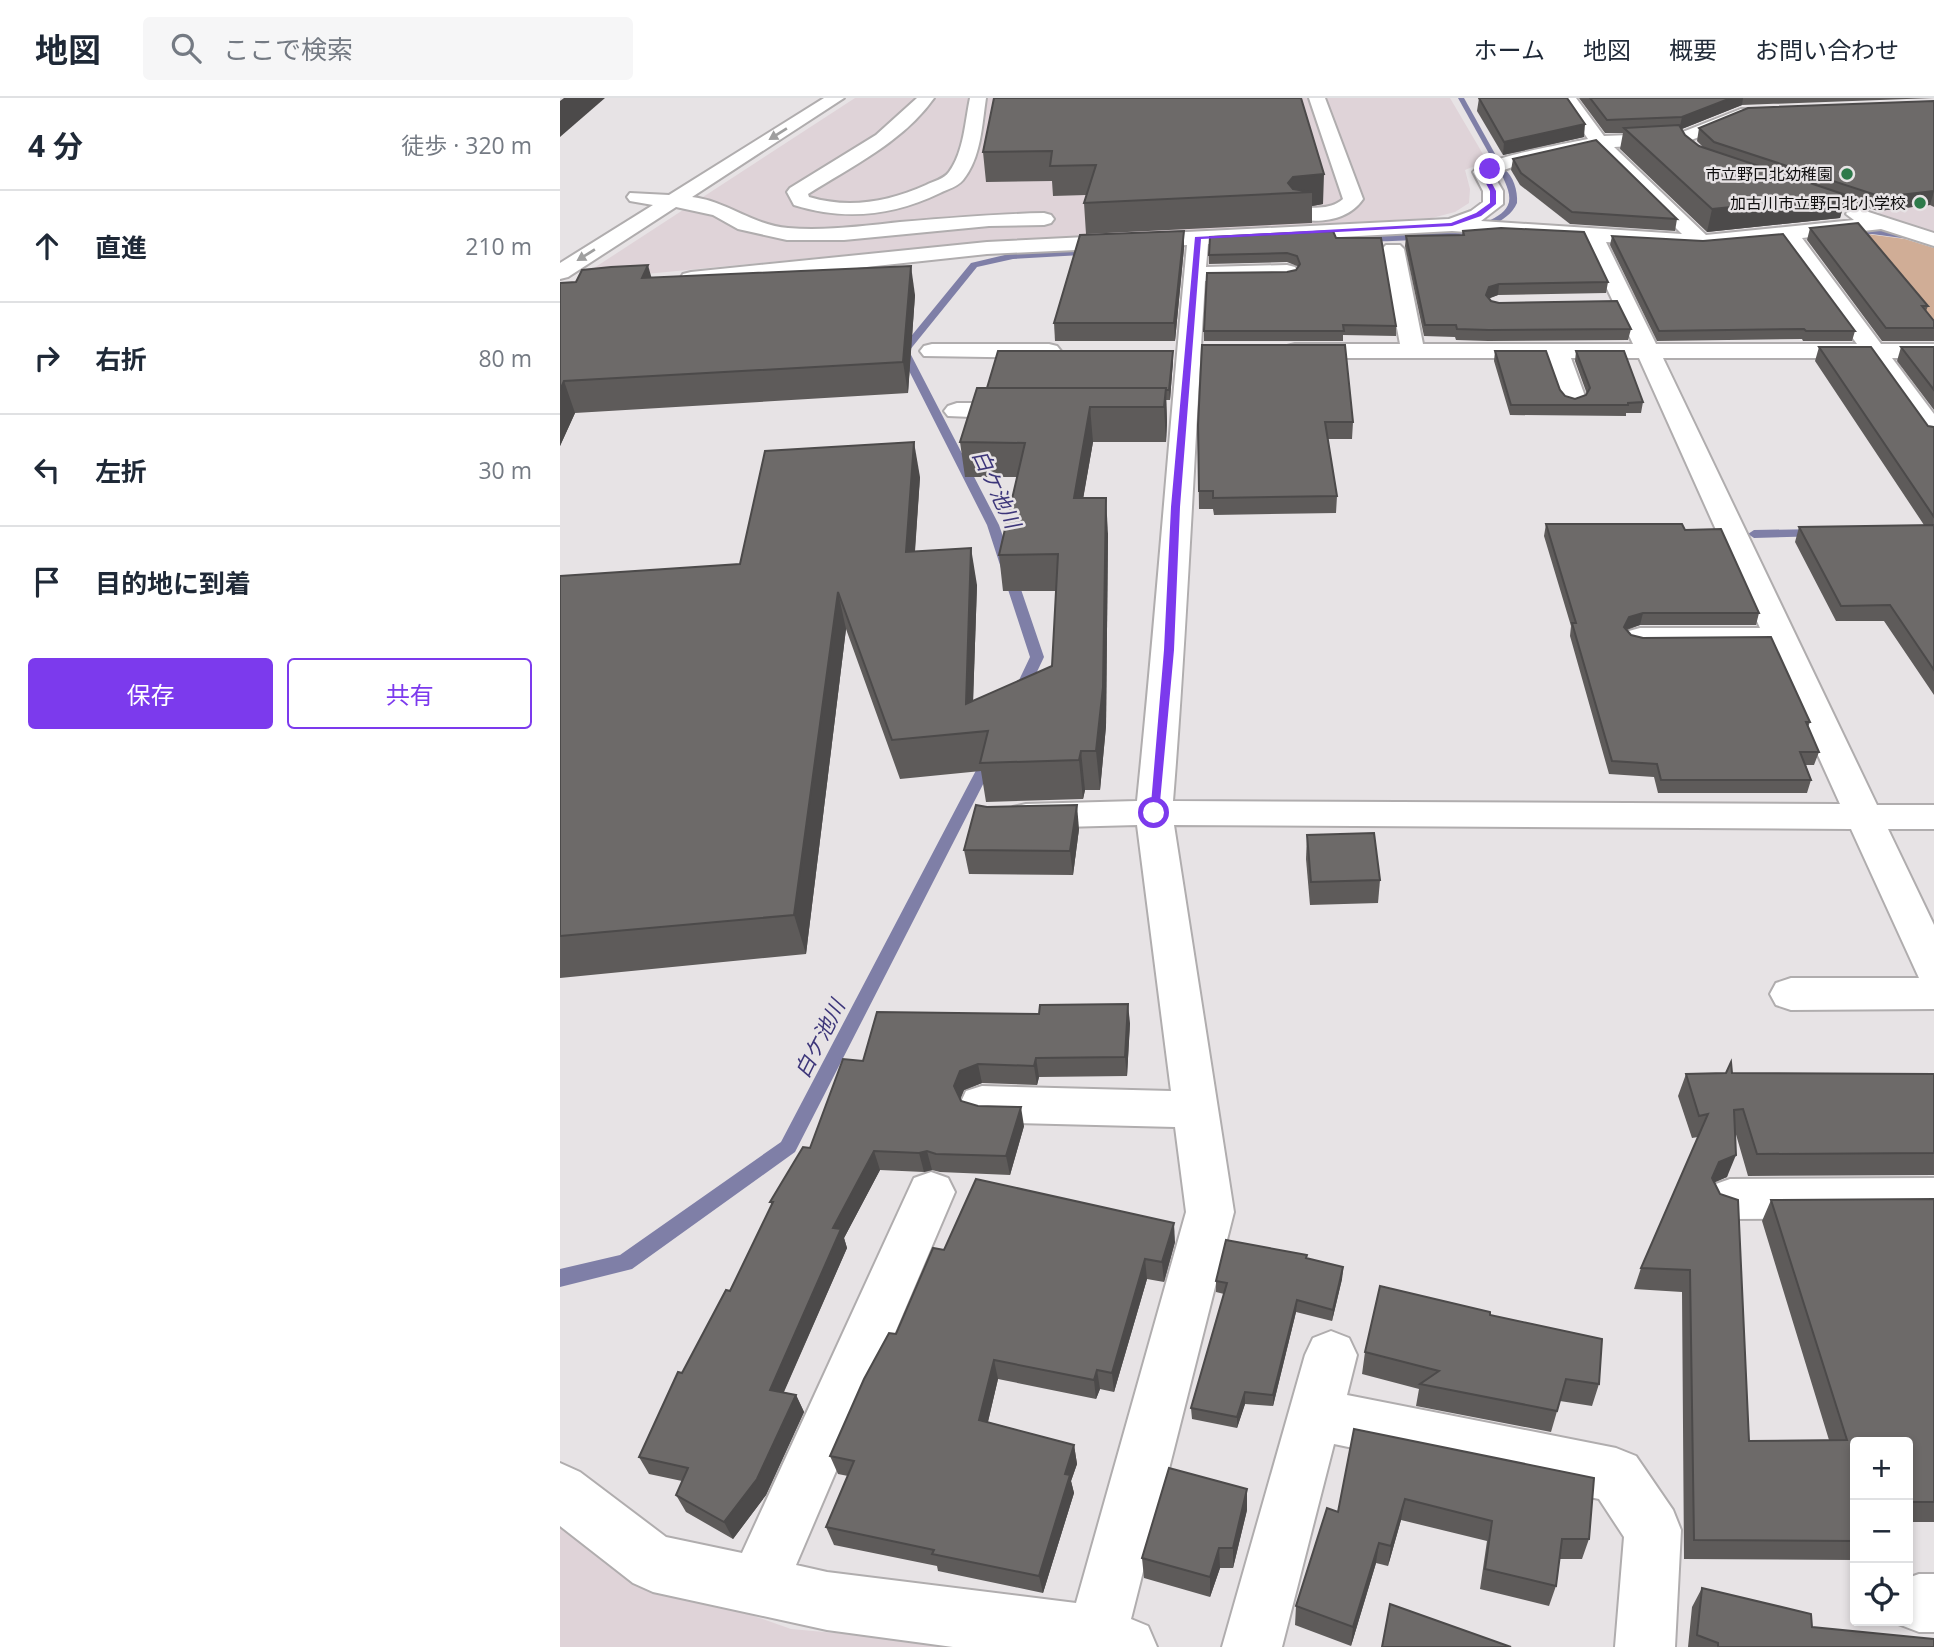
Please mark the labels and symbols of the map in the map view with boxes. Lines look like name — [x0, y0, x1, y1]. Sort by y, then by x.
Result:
one-way arrow — [769, 128, 788, 141]
route end — [1474, 153, 1505, 184]
place label: 市立野口北幼稚園 — [1705, 163, 1833, 185]
marker: 市立野口北幼稚園 — [1839, 166, 1855, 182]
place label: 加古川市立野口北小学校 — [1730, 192, 1906, 214]
marker: 加古川市立野口北小学校 — [1912, 195, 1928, 211]
one-way arrow — [576, 249, 595, 262]
water label: 白ケ池川 — [966, 445, 1028, 534]
route start — [1138, 797, 1169, 828]
water label: 白ケ池川 — [788, 993, 852, 1082]

